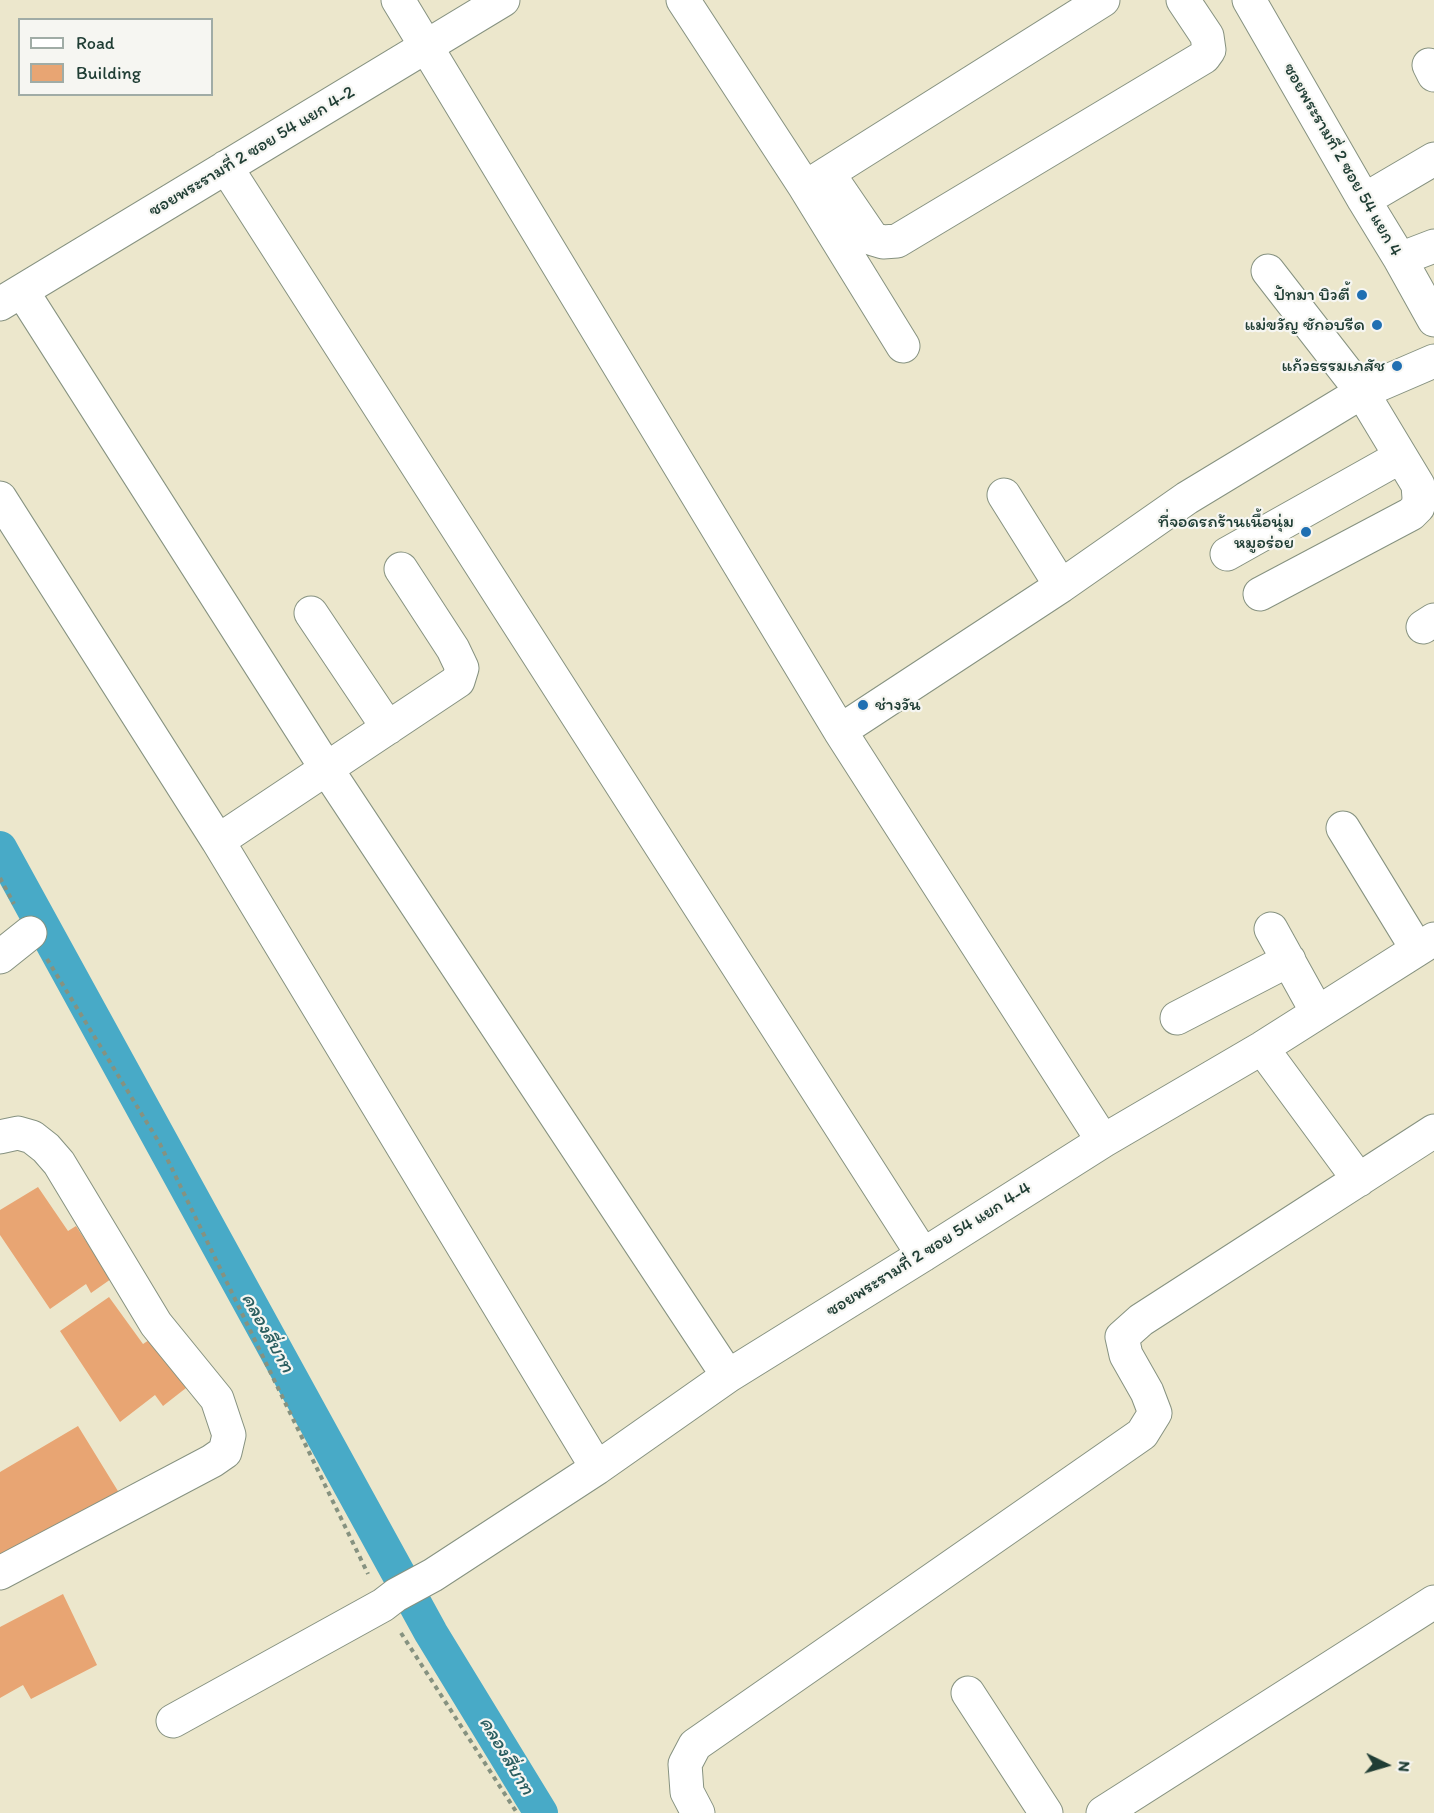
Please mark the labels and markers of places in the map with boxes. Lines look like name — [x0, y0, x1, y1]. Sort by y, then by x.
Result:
place label: ปัทมา บิวตี้ — [1274, 284, 1350, 306]
marker: ปัทมา บิวตี้ — [1355, 288, 1369, 302]
place label: แม่ขวัญ ซักอบรีด — [1245, 314, 1365, 336]
marker: แม่ขวัญ ซักอบรีด — [1370, 318, 1384, 332]
place label: แก้วธรรมเภสัช — [1281, 355, 1385, 377]
marker: แก้วธรรมเภสัช — [1390, 359, 1404, 373]
place label: ที่จอดรถร้านเนื้อนุ่ม หมูอร่อย — [1158, 511, 1294, 554]
marker: ที่จอดรถร้านเนื้อนุ่ม หมูอร่อย — [1299, 525, 1313, 539]
place label: ช่างวัน — [875, 694, 921, 716]
marker: ช่างวัน — [856, 698, 870, 712]

